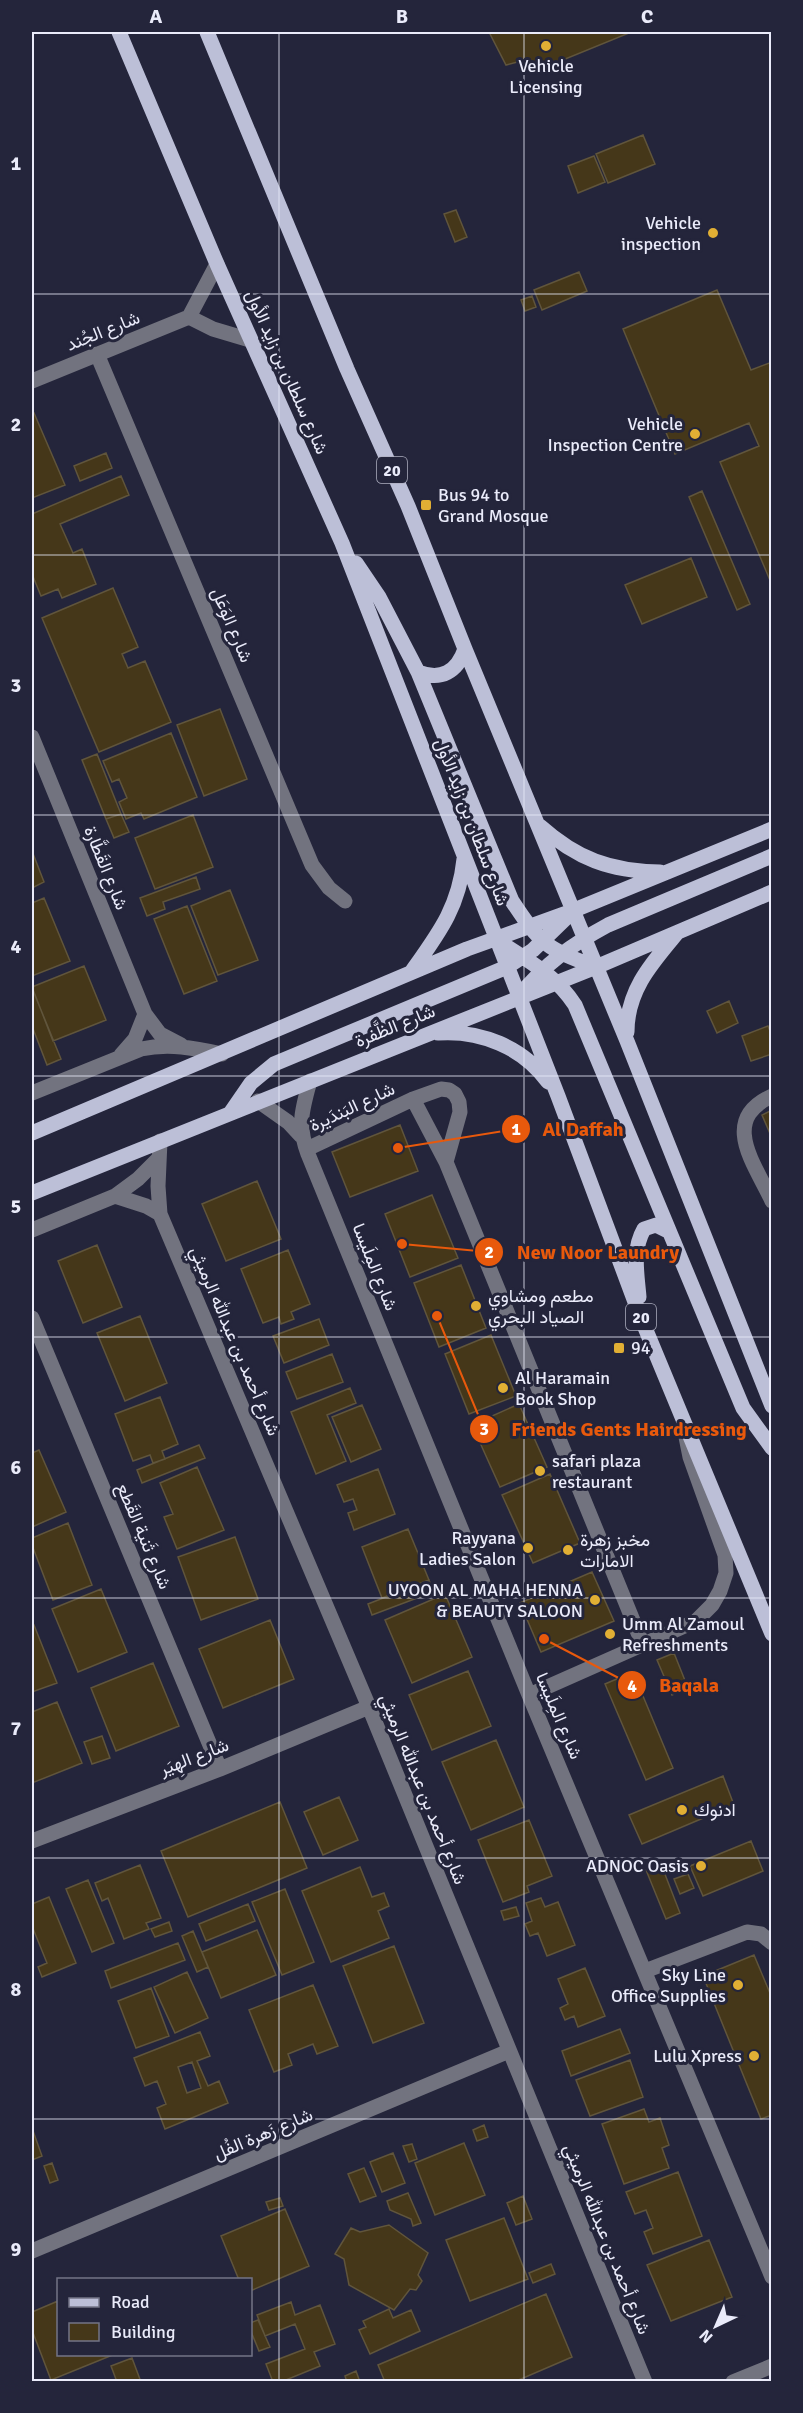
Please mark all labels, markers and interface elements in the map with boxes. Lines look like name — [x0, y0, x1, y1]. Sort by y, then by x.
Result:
text: A — [150, 4, 163, 29]
text: B — [396, 4, 408, 29]
text: C — [641, 4, 653, 29]
marker: Vehicle Licensing — [539, 39, 553, 53]
place label: Vehicle Licensing — [509, 55, 583, 98]
text: 1 — [11, 151, 22, 176]
place label: Vehicle inspection — [621, 212, 701, 255]
marker: Vehicle inspection — [706, 226, 720, 240]
street label: شارع سلطان بن زايد الأول — [240, 286, 333, 458]
street label: شارع الجُند — [63, 306, 143, 357]
text: 2 — [11, 412, 21, 437]
place label: Vehicle Inspection Centre — [547, 413, 683, 456]
marker: Vehicle Inspection Centre — [688, 427, 702, 441]
road number: 20 — [377, 457, 407, 483]
place label: Bus 94 to Grand Mosque — [438, 484, 549, 527]
marker: Bus 94 to Grand Mosque — [419, 498, 433, 512]
street label: شارع الوَعَل — [206, 584, 258, 666]
text: 3 — [11, 673, 21, 698]
street label: شارع سلطان بن زايد الأول — [429, 735, 514, 909]
street label: شارع القَطَّارة — [78, 822, 135, 914]
text: 4 — [11, 934, 22, 959]
street label: شارع الظَّفرة — [351, 997, 439, 1053]
street label: شارع البَندَيرة — [306, 1078, 399, 1137]
callout: Al Daffah — [501, 1110, 636, 1148]
text: Al Daffah — [542, 1117, 624, 1142]
text: 1 — [511, 1118, 521, 1140]
text: 5 — [11, 1194, 21, 1219]
street label: شارع المِلَيسا — [347, 1220, 402, 1314]
callout: New Noor Laundry — [474, 1233, 691, 1271]
text: New Noor Laundry — [517, 1240, 679, 1265]
text: 2 — [484, 1241, 494, 1263]
street label: شارع أحمد بن عبدالله الرميثي — [181, 1243, 285, 1441]
place label: مطعم ومشاوي الصياد البحري — [488, 1285, 594, 1332]
marker: مطعم ومشاوي الصياد البحري — [469, 1299, 483, 1313]
road number: 20 — [626, 1304, 656, 1330]
place label: 94 — [631, 1337, 651, 1359]
marker: 94 — [612, 1341, 626, 1355]
place label: Al Haramain Book Shop — [515, 1367, 610, 1410]
marker: Al Haramain Book Shop — [496, 1381, 510, 1395]
callout: Friends Gents Hairdressing — [469, 1410, 758, 1448]
text: Friends Gents Hairdressing — [511, 1417, 747, 1442]
text: 3 — [479, 1418, 489, 1440]
place label: safari plaza restaurant — [552, 1450, 641, 1493]
text: 6 — [11, 1455, 22, 1480]
marker: safari plaza restaurant — [533, 1464, 547, 1478]
street label: شارع ثَنية القَطع — [111, 1480, 176, 1593]
place label: Rayyana Ladies Salon — [419, 1527, 516, 1570]
place label: مخبز زهرة الامارات — [580, 1529, 650, 1572]
marker: Rayyana Ladies Salon — [521, 1541, 535, 1555]
marker: مخبز زهرة الامارات — [561, 1543, 575, 1557]
place label: UYOON AL MAHA HENNA & BEAUTY SALOON — [388, 1579, 583, 1622]
marker: UYOON AL MAHA HENNA & BEAUTY SALOON — [588, 1593, 602, 1607]
place label: Umm Al Zamoul Refreshments — [622, 1613, 745, 1656]
marker: Umm Al Zamoul Refreshments — [603, 1627, 617, 1641]
callout: Baqala — [617, 1666, 732, 1704]
street label: شارع المِلَيسا — [530, 1669, 587, 1763]
text: Baqala — [659, 1673, 719, 1698]
text: 4 — [627, 1675, 637, 1697]
street label: شارع أحمد بن عبدالله الرميثي — [371, 1691, 471, 1889]
text: 7 — [11, 1716, 22, 1741]
street label: شارع الهِيَر — [155, 1734, 233, 1784]
place label: ادنوك — [694, 1799, 736, 1821]
marker: ادنوك — [675, 1803, 689, 1817]
place label: ADNOC Oasis — [586, 1855, 689, 1877]
marker: ADNOC Oasis — [694, 1859, 708, 1873]
place label: Sky Line Office Supplies — [611, 1964, 726, 2007]
text: 8 — [11, 1977, 22, 2002]
marker: Sky Line Office Supplies — [731, 1978, 745, 1992]
place label: Lulu Xpress — [653, 2045, 742, 2067]
marker: Lulu Xpress — [747, 2049, 761, 2063]
street label: شارع زَهرة الفُل — [210, 2103, 316, 2166]
street label: شارع أحمد بن عبدالله الرميثي — [555, 2141, 655, 2339]
text: 9 — [11, 2237, 22, 2262]
legend — [57, 2278, 252, 2356]
text: Road — [111, 2291, 150, 2313]
north arrow — [686, 2296, 746, 2356]
text: Building — [111, 2321, 175, 2343]
text: N — [695, 2325, 717, 2347]

